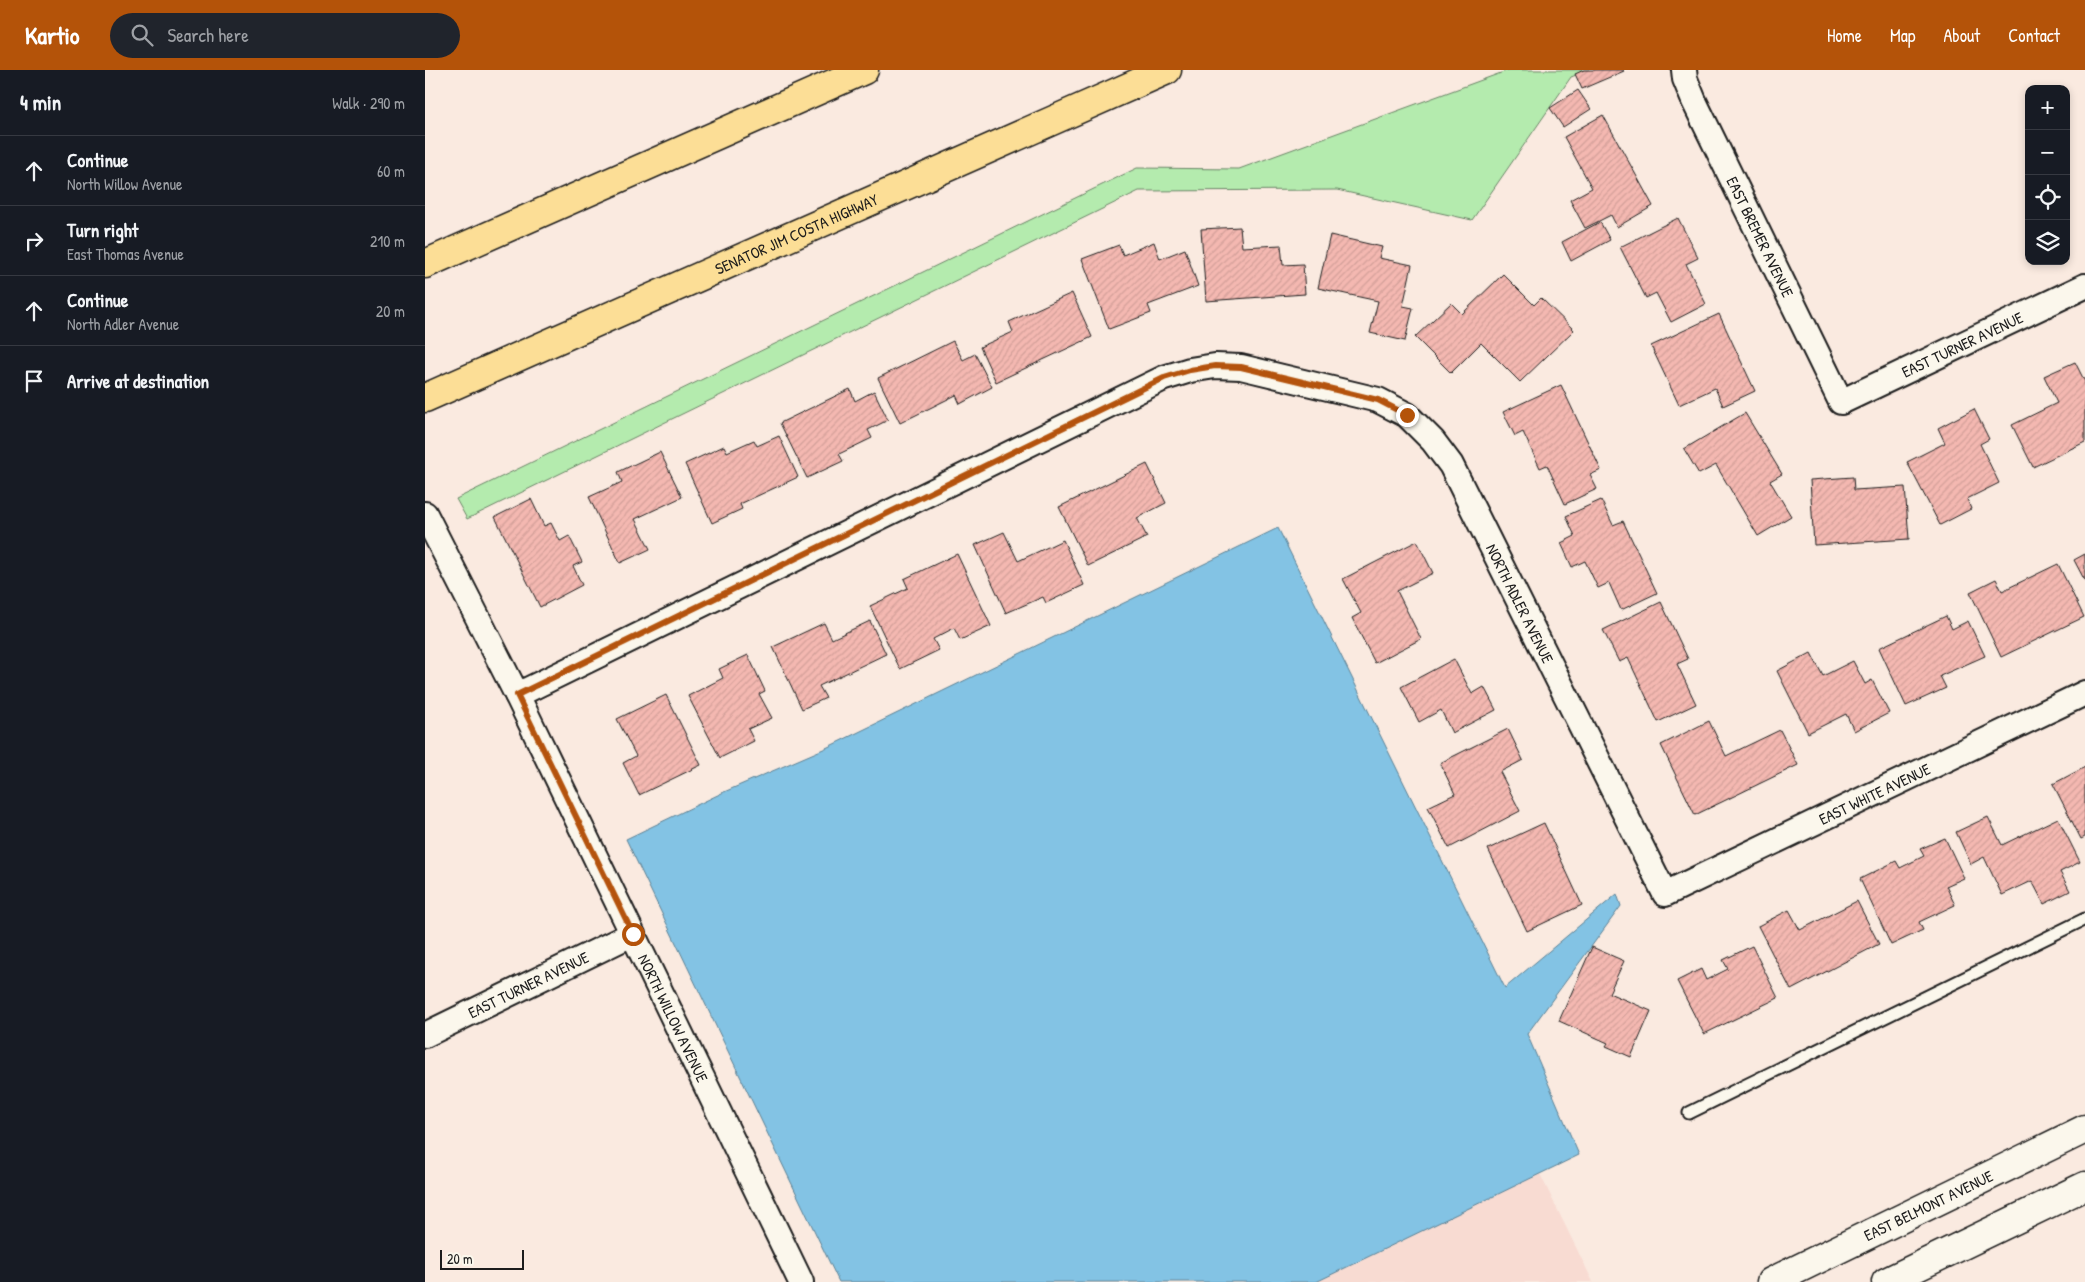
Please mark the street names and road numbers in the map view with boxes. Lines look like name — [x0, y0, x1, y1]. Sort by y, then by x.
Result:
street label: EAST BREMER AVENUE — [1722, 173, 1799, 301]
street label: SENATOR JIM COSTA HIGHWAY — [711, 188, 881, 280]
street label: EAST TURNER AVENUE — [1898, 306, 2026, 383]
street label: NORTH ADLER AVENUE — [1481, 540, 1559, 667]
street label: EAST WHITE AVENUE — [1815, 758, 1934, 830]
street label: EAST TURNER AVENUE — [464, 946, 592, 1023]
street label: NORTH WILLOW AVENUE — [633, 950, 714, 1086]
street label: EAST BELMONT AVENUE — [1860, 1165, 1997, 1246]

